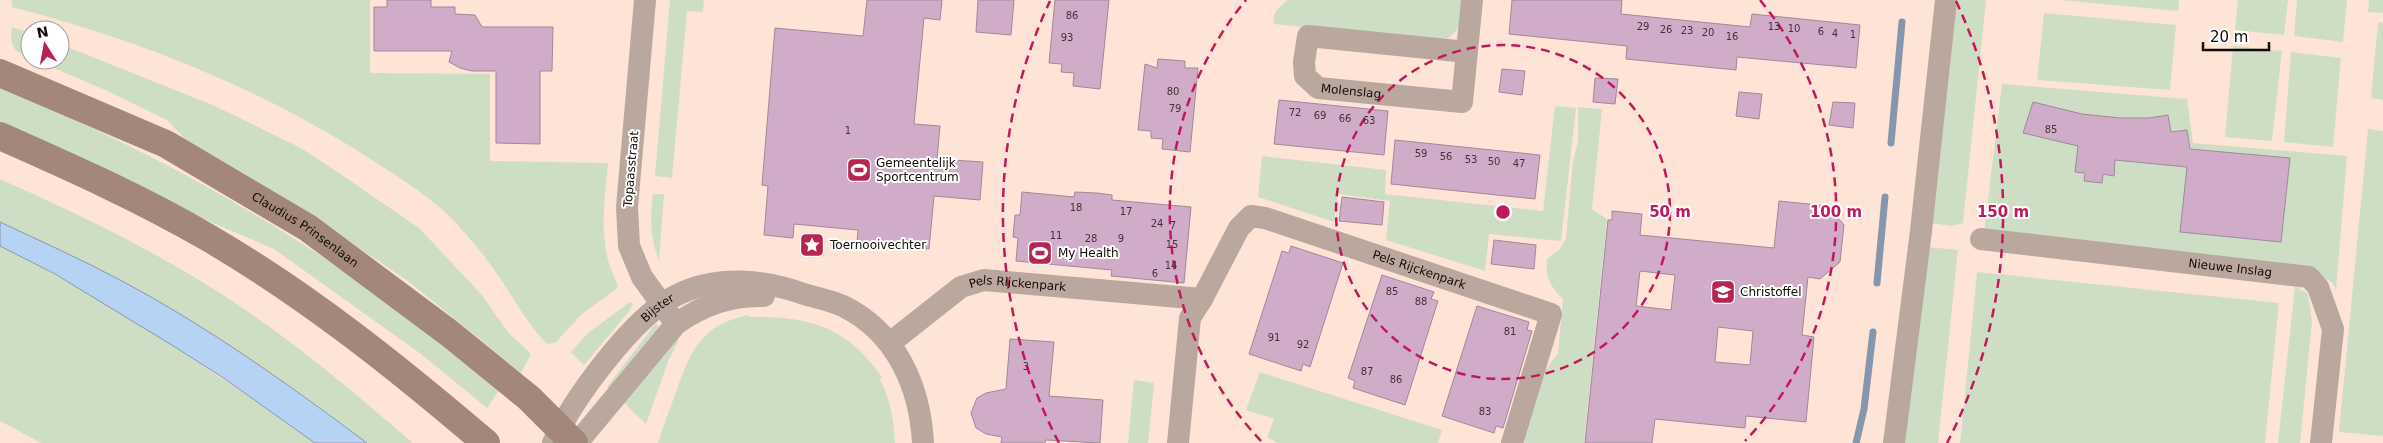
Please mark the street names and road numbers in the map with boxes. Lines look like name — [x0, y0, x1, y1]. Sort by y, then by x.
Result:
street label: Molenslag — [1320, 81, 1382, 101]
street label: Topaasstraat — [621, 130, 641, 209]
street label: Claudius Prinsenlaan — [249, 189, 361, 270]
street label: Pels Rijckenpark — [1371, 248, 1468, 292]
street label: Nieuwe Inslag — [2188, 256, 2273, 280]
street label: Pels Rijckenpark — [967, 273, 1067, 294]
street label: Bijster — [638, 291, 677, 325]

